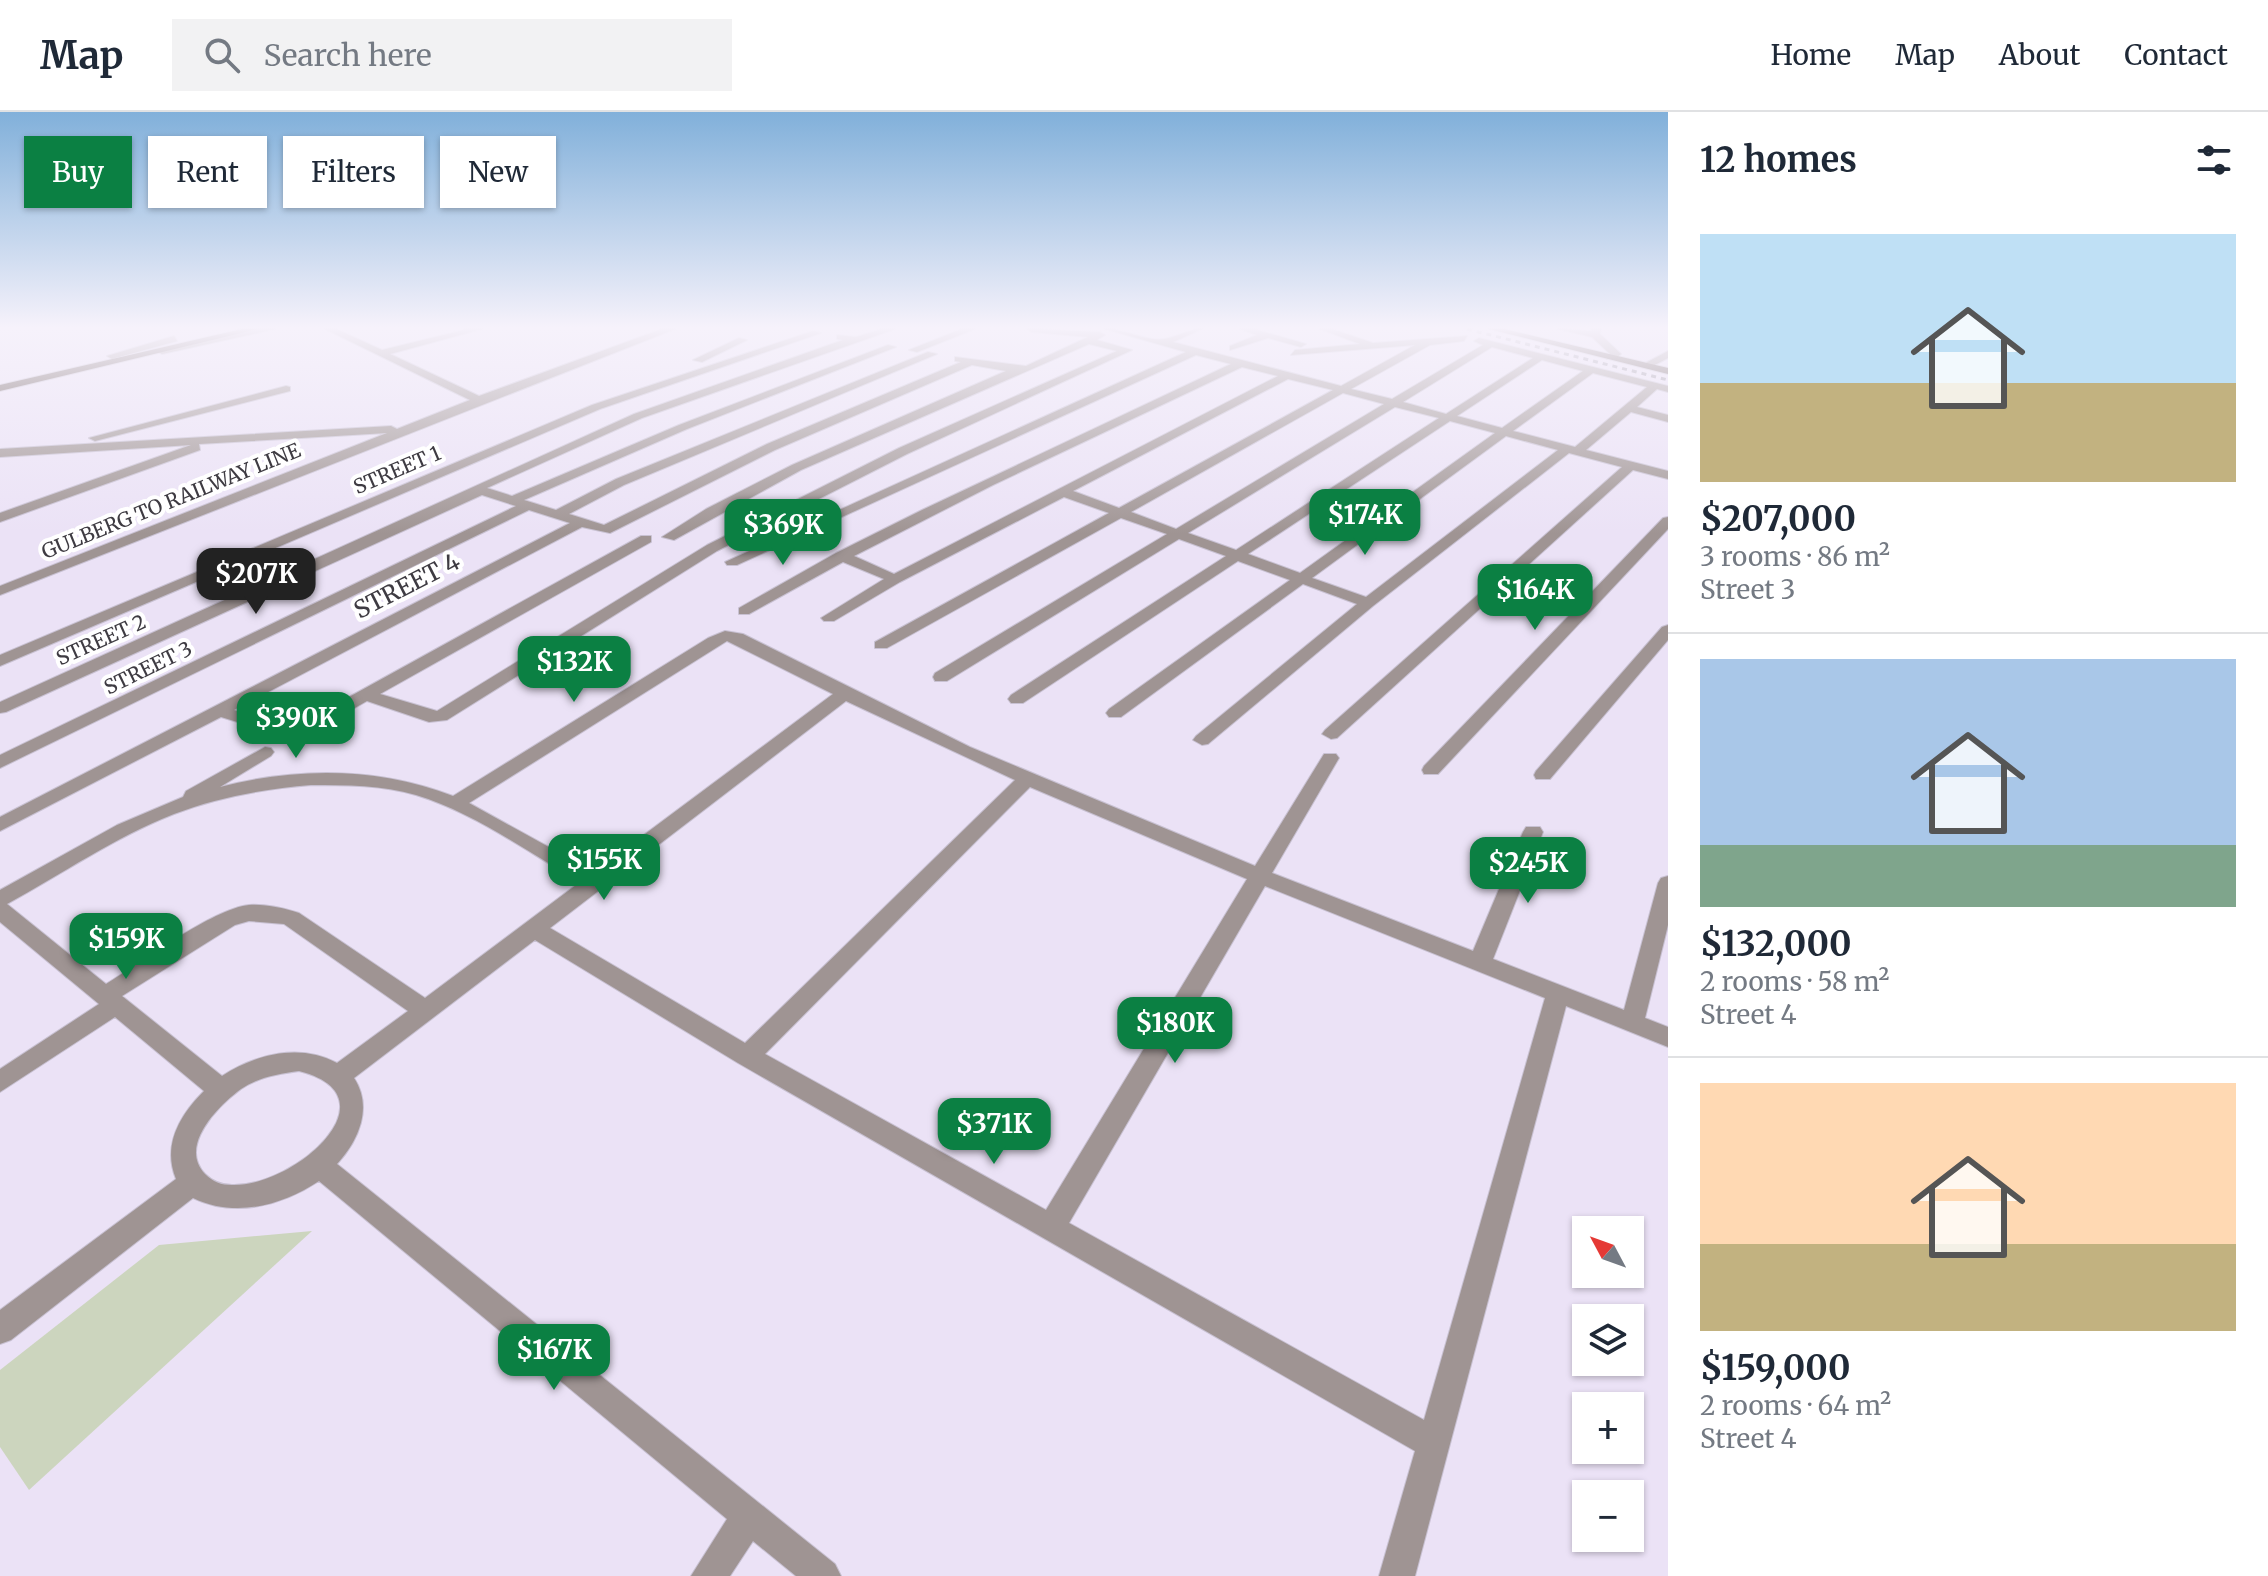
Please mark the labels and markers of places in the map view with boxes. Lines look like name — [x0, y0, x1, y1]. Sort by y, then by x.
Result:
pin: $174K — [1309, 489, 1421, 557]
pin: $369K — [727, 499, 839, 567]
pin: $207K — [200, 548, 312, 616]
pin: $164K — [1479, 564, 1591, 632]
pin: $132K — [518, 636, 630, 704]
pin: $390K — [240, 692, 352, 760]
pin: $155K — [548, 834, 660, 902]
pin: $245K — [1472, 837, 1584, 905]
pin: $159K — [70, 913, 182, 981]
pin: $180K — [1119, 997, 1231, 1065]
pin: $371K — [938, 1098, 1050, 1166]
pin: $167K — [498, 1324, 610, 1392]

